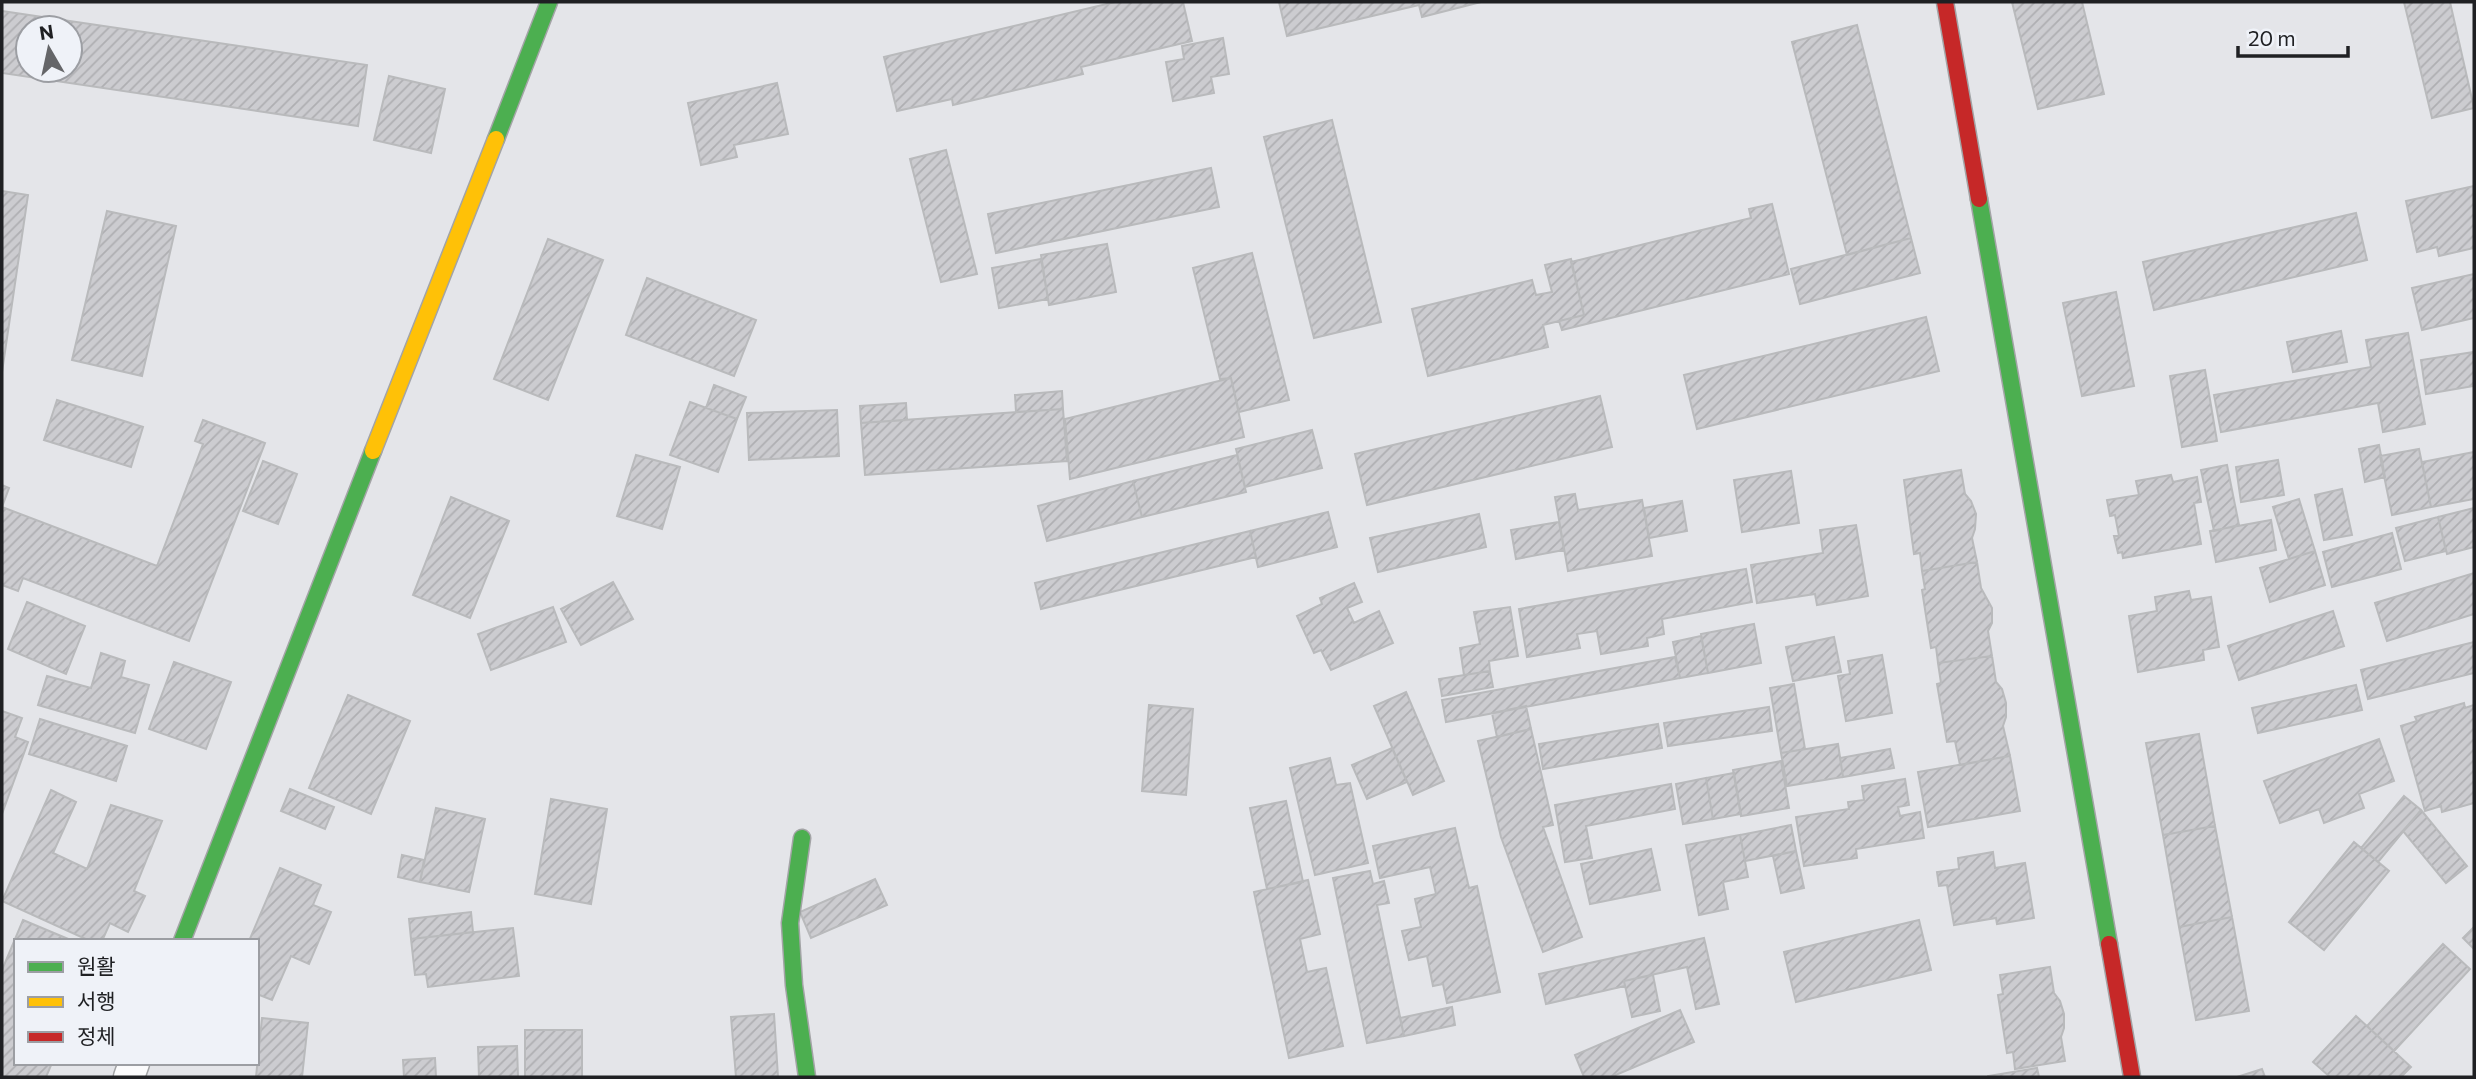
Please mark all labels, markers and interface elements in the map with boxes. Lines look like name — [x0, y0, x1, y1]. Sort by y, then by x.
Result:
north arrow — [14, 14, 84, 84]
scale bar — [2238, 14, 2348, 58]
text: N — [37, 19, 55, 44]
text: 20 m — [2248, 25, 2296, 50]
legend — [14, 939, 259, 1065]
text: 원활 — [77, 953, 116, 978]
text: 서행 — [77, 988, 116, 1013]
text: 정체 — [77, 1023, 116, 1048]

